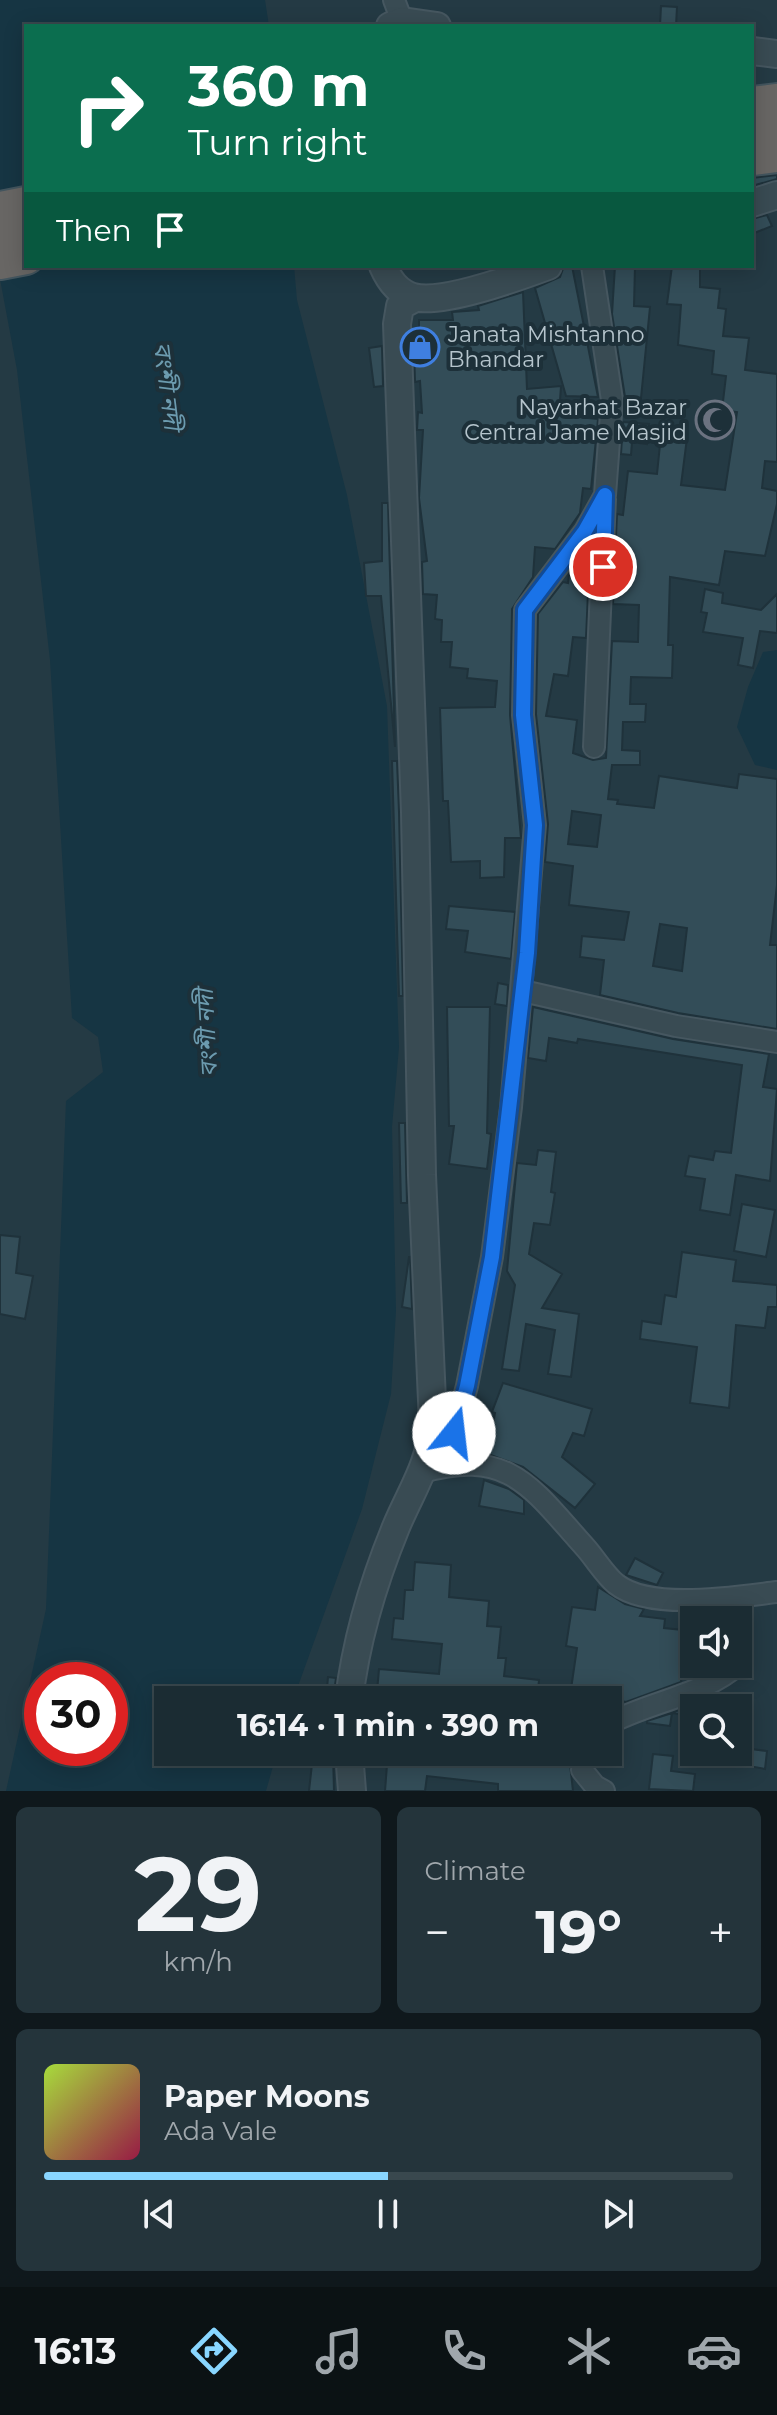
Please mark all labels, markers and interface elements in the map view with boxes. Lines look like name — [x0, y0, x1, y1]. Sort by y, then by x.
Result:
text: 360 m — [188, 52, 369, 120]
icon: right — [56, 56, 160, 160]
text: Turn right — [188, 120, 368, 164]
icon: arrive — [148, 208, 192, 252]
text: Then — [56, 212, 132, 249]
place label: Janata Mishtanno Bhandar — [447, 321, 645, 373]
shop icon: Janata Mishtanno Bhandar — [399, 326, 441, 368]
water label: বংশী নদী — [148, 341, 188, 436]
place label: Nayarhat Bazar Central Jame Masjid — [464, 394, 687, 446]
mosque icon: Nayarhat Bazar Central Jame Masjid — [694, 399, 736, 441]
pin — [569, 533, 637, 601]
icon: arrive — [581, 545, 625, 589]
water label: বংশী নদী — [189, 984, 223, 1078]
position arrow — [412, 1391, 496, 1475]
map controls — [680, 1606, 752, 1766]
button: sound — [680, 1606, 752, 1678]
speed limit sign: 30 — [24, 1662, 128, 1766]
button: search — [680, 1694, 752, 1766]
text: 16:14 · 1 min · 390 m — [237, 1707, 539, 1744]
text: 29 — [134, 1830, 262, 1957]
text: Climate — [425, 1855, 526, 1887]
text: 19° — [535, 1895, 622, 1968]
text: − — [425, 1905, 450, 1959]
text: + — [708, 1905, 733, 1959]
text: km/h — [164, 1946, 233, 1978]
text: Paper Moons — [164, 2078, 370, 2115]
text: Ada Vale — [164, 2115, 277, 2147]
icon: previous — [137, 2192, 181, 2236]
icon: pause — [366, 2192, 410, 2236]
icon: next — [596, 2192, 640, 2236]
icon: directions — [186, 2323, 242, 2379]
icon: music — [311, 2323, 367, 2379]
icon: phone — [436, 2323, 492, 2379]
icon: climate — [561, 2323, 617, 2379]
icon: car — [686, 2323, 742, 2379]
text: 16:13 — [35, 2329, 116, 2373]

